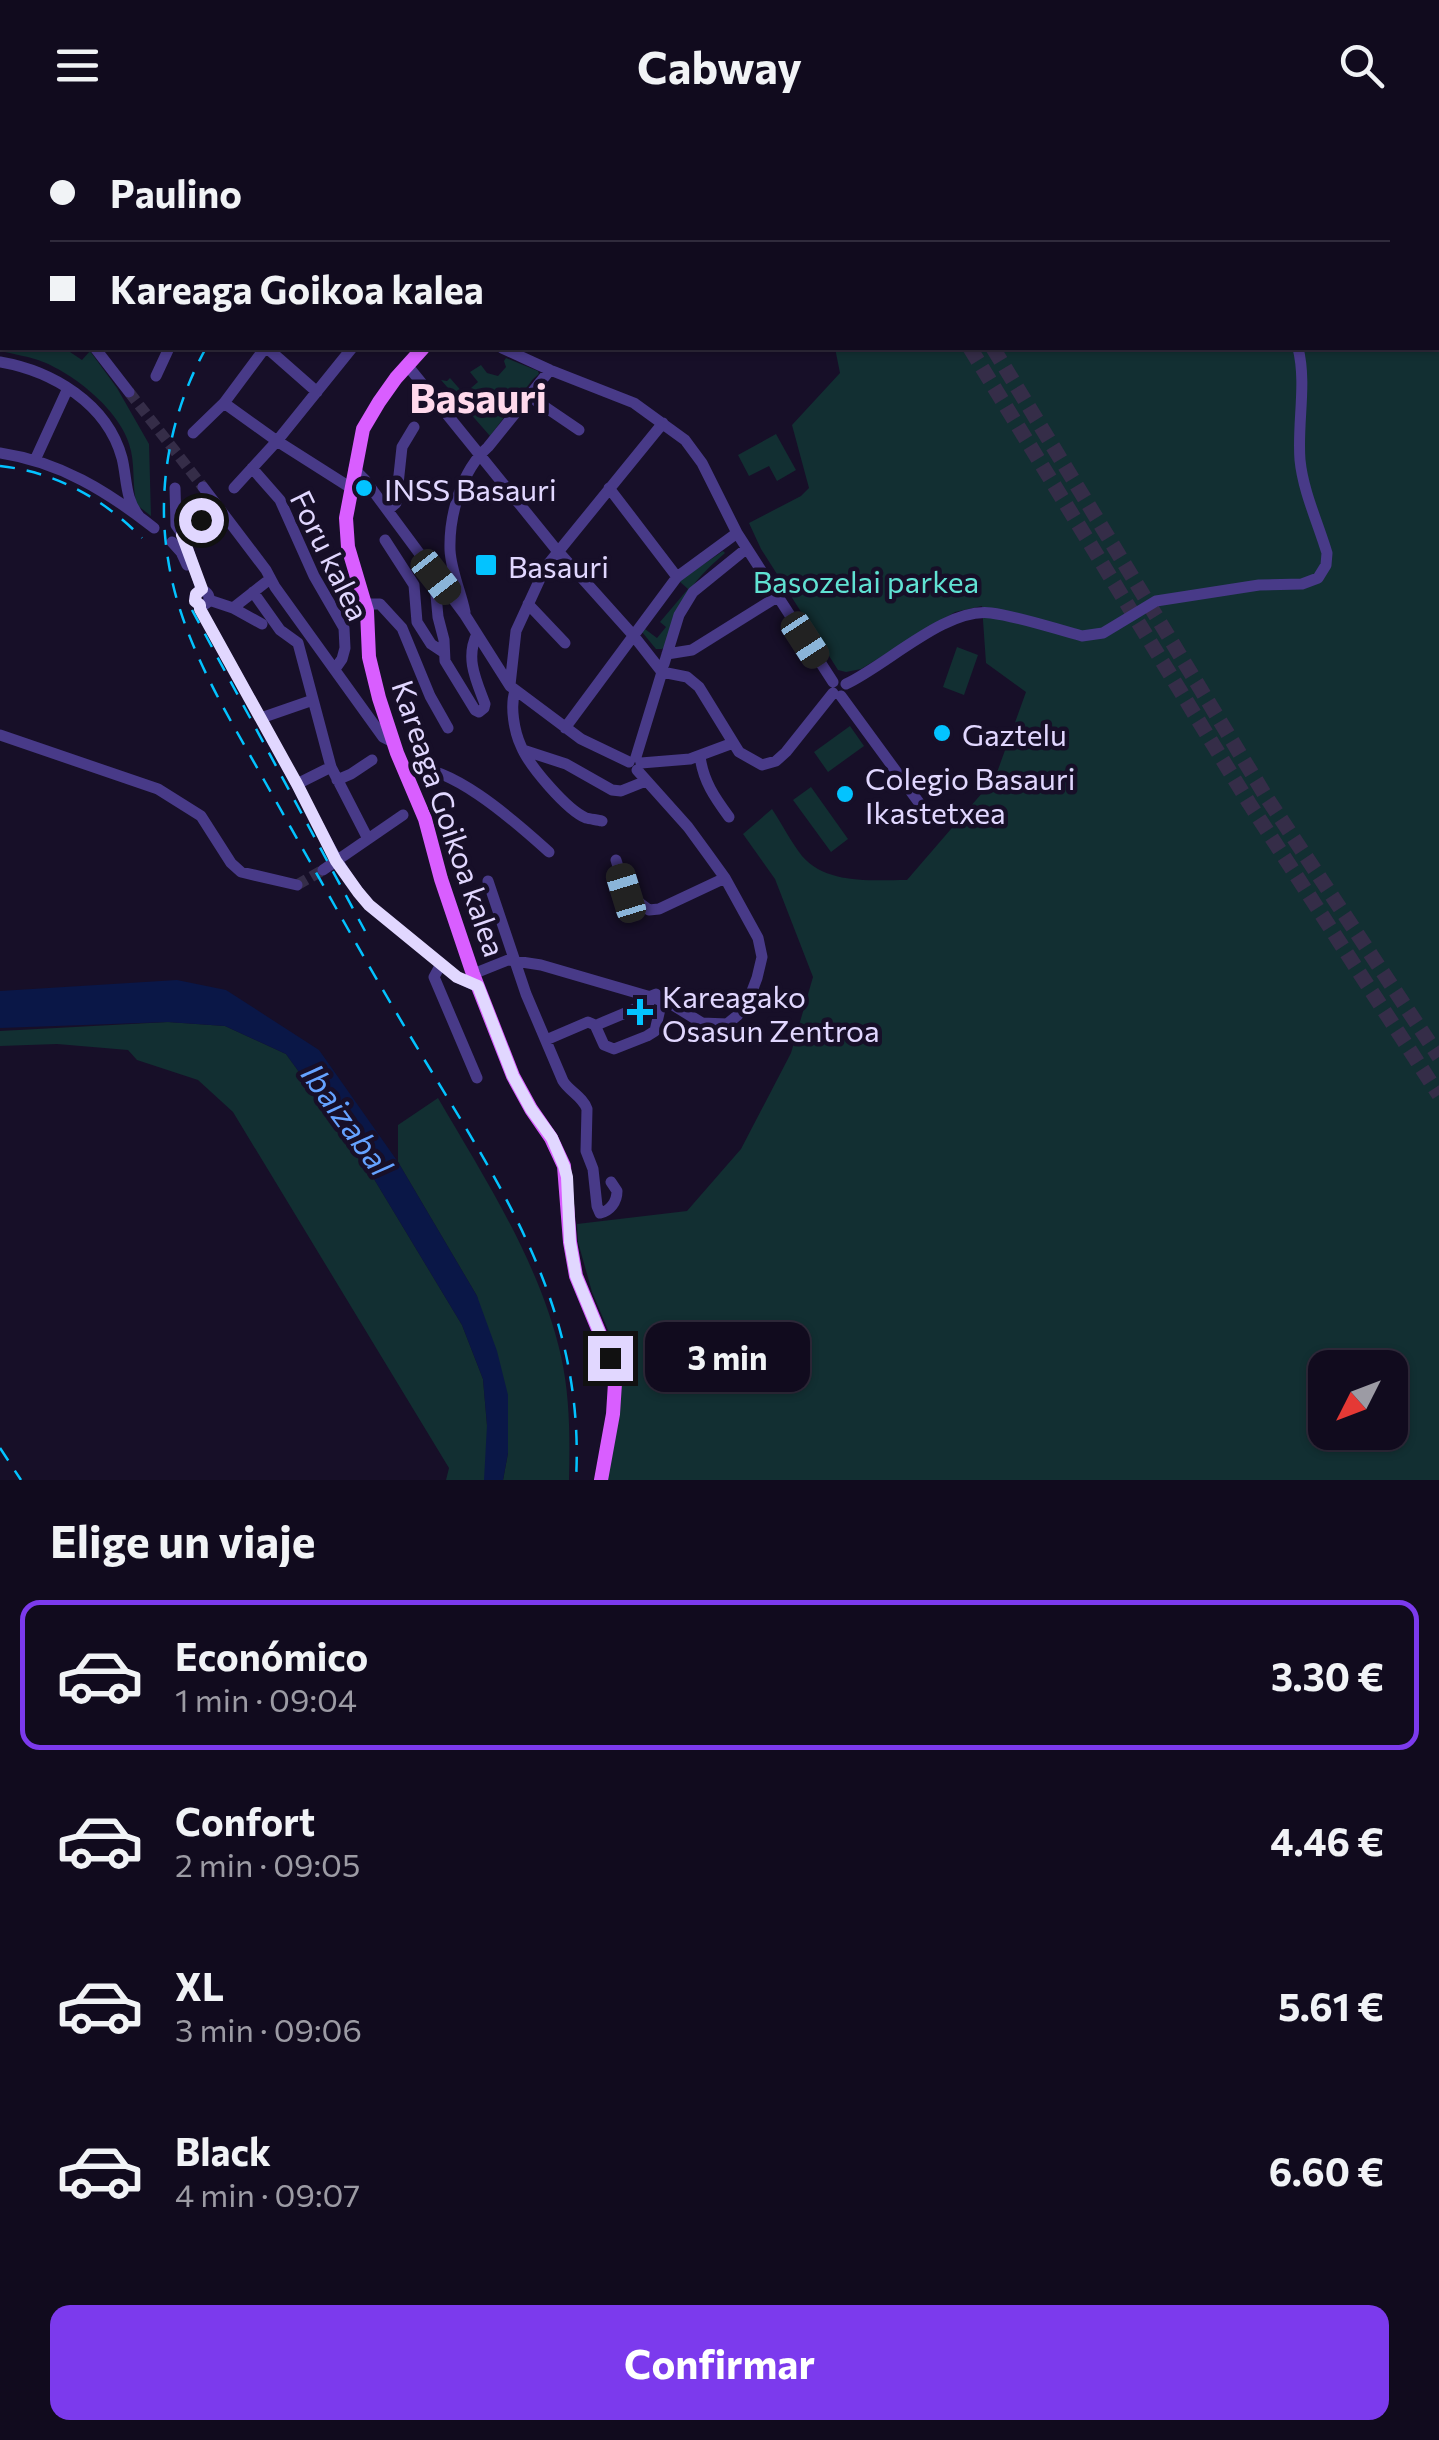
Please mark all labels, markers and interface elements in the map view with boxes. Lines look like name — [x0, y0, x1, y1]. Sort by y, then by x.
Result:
icon: menu — [50, 38, 105, 93]
text: Cabway — [637, 38, 802, 93]
icon: search — [1334, 38, 1389, 93]
text: Paulino — [110, 169, 242, 216]
text: Kareaga Goikoa kalea — [110, 265, 484, 312]
district label: Basauri — [409, 372, 547, 421]
place label: INSS Basauri — [384, 470, 557, 507]
marker: INSS Basauri — [353, 477, 375, 499]
street label: Foru kalea — [284, 484, 378, 626]
route start — [179, 498, 224, 543]
car — [406, 544, 466, 610]
place label: Basauri — [508, 547, 609, 584]
marker: Basauri — [473, 552, 499, 578]
park label: Basozelai parkea — [753, 562, 979, 599]
car — [776, 607, 834, 673]
street label: Kareaga Goikoa kalea — [385, 675, 515, 961]
place label: Gaztelu — [962, 715, 1067, 752]
marker: Gaztelu — [931, 722, 953, 744]
place label: Colegio Basauri Ikastetxea — [865, 759, 1075, 830]
marker: Colegio Basauri Ikastetxea — [834, 783, 856, 805]
car — [603, 860, 649, 926]
place label: Kareagako Osasun Zentroa — [662, 977, 880, 1048]
marker: Kareagako Osasun Zentroa — [627, 999, 653, 1025]
water label: Ibaizabal — [294, 1055, 403, 1184]
callout: 3 min — [645, 1323, 810, 1393]
route end — [588, 1336, 633, 1381]
text: 3 min — [687, 1337, 768, 1377]
north arrow — [1308, 1350, 1408, 1450]
map controls — [1308, 1350, 1408, 1450]
text: Elige un viaje — [50, 1512, 315, 1567]
icon: car — [55, 1630, 145, 1720]
text: Económico — [175, 1632, 368, 1679]
text: 3.30 € — [1271, 1652, 1384, 1699]
text: 1 min · 09:04 — [175, 1679, 357, 1719]
icon: car — [55, 1795, 145, 1885]
text: Confort — [175, 1797, 315, 1844]
text: 4.46 € — [1270, 1817, 1384, 1864]
text: 2 min · 09:05 — [175, 1844, 360, 1884]
icon: car — [55, 1960, 145, 2050]
text: XL — [175, 1962, 224, 2009]
text: 5.61 € — [1278, 1982, 1384, 2029]
text: 3 min · 09:06 — [175, 2009, 362, 2049]
icon: car — [55, 2125, 145, 2215]
text: Black — [175, 2127, 271, 2174]
text: 6.60 € — [1269, 2147, 1384, 2194]
text: 4 min · 09:07 — [175, 2174, 360, 2214]
button: Confirmar — [50, 2305, 1389, 2420]

